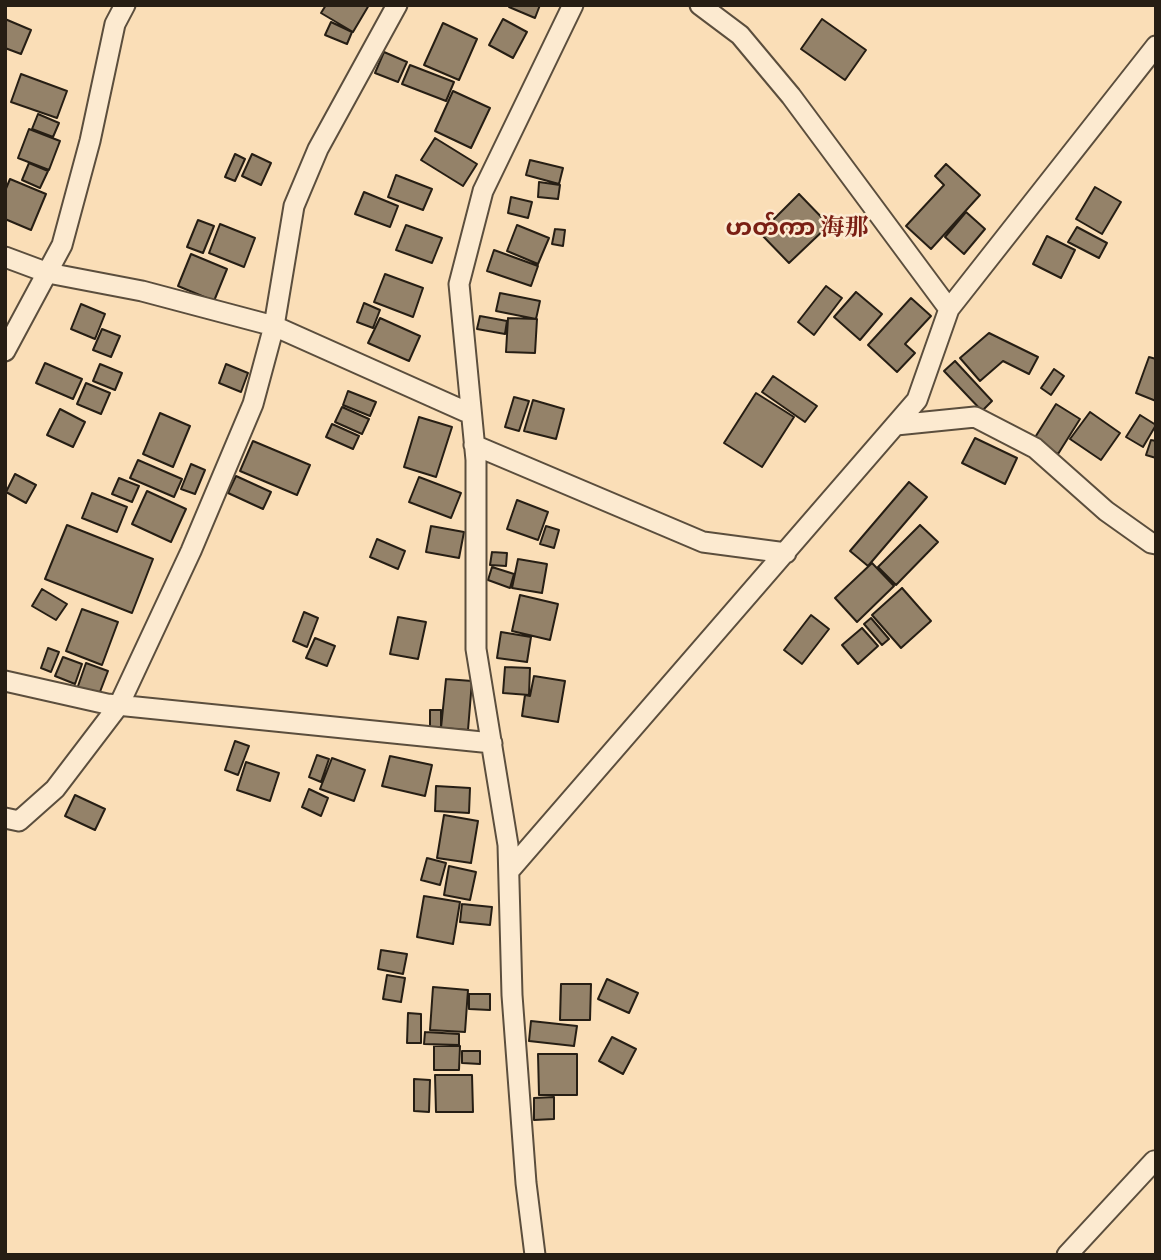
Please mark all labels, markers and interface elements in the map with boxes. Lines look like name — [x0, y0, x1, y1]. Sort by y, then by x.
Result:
district label: ဟတ်ကာ 海那 — [726, 216, 868, 244]

